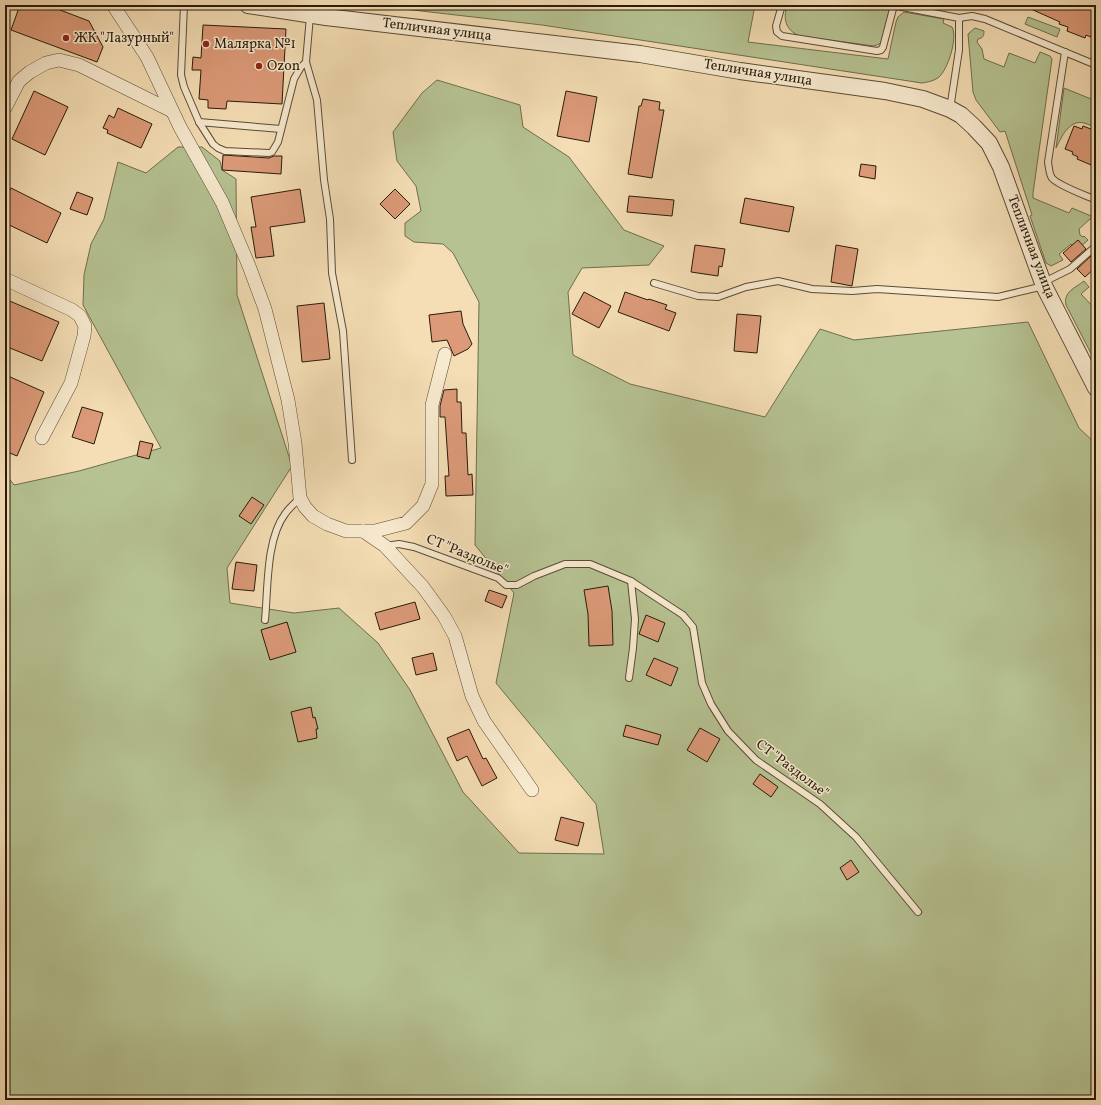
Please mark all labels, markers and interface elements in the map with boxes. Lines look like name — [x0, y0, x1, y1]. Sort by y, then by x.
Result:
street label: Тепличная улица — [381, 14, 493, 46]
place label: ЖК "Лазурный" — [74, 29, 174, 48]
marker: ЖК "Лазурный" — [61, 33, 71, 43]
place label: Малярка №1 — [214, 35, 296, 54]
marker: Малярка №1 — [201, 39, 211, 49]
street label: Тепличная улица — [702, 55, 814, 91]
place label: Ozon — [267, 57, 300, 76]
marker: Ozon — [254, 61, 264, 71]
street label: Тепличная улица — [1002, 192, 1060, 302]
street label: СТ "Раздолье" — [423, 530, 511, 580]
street label: СТ "Раздолье" — [752, 735, 832, 803]

